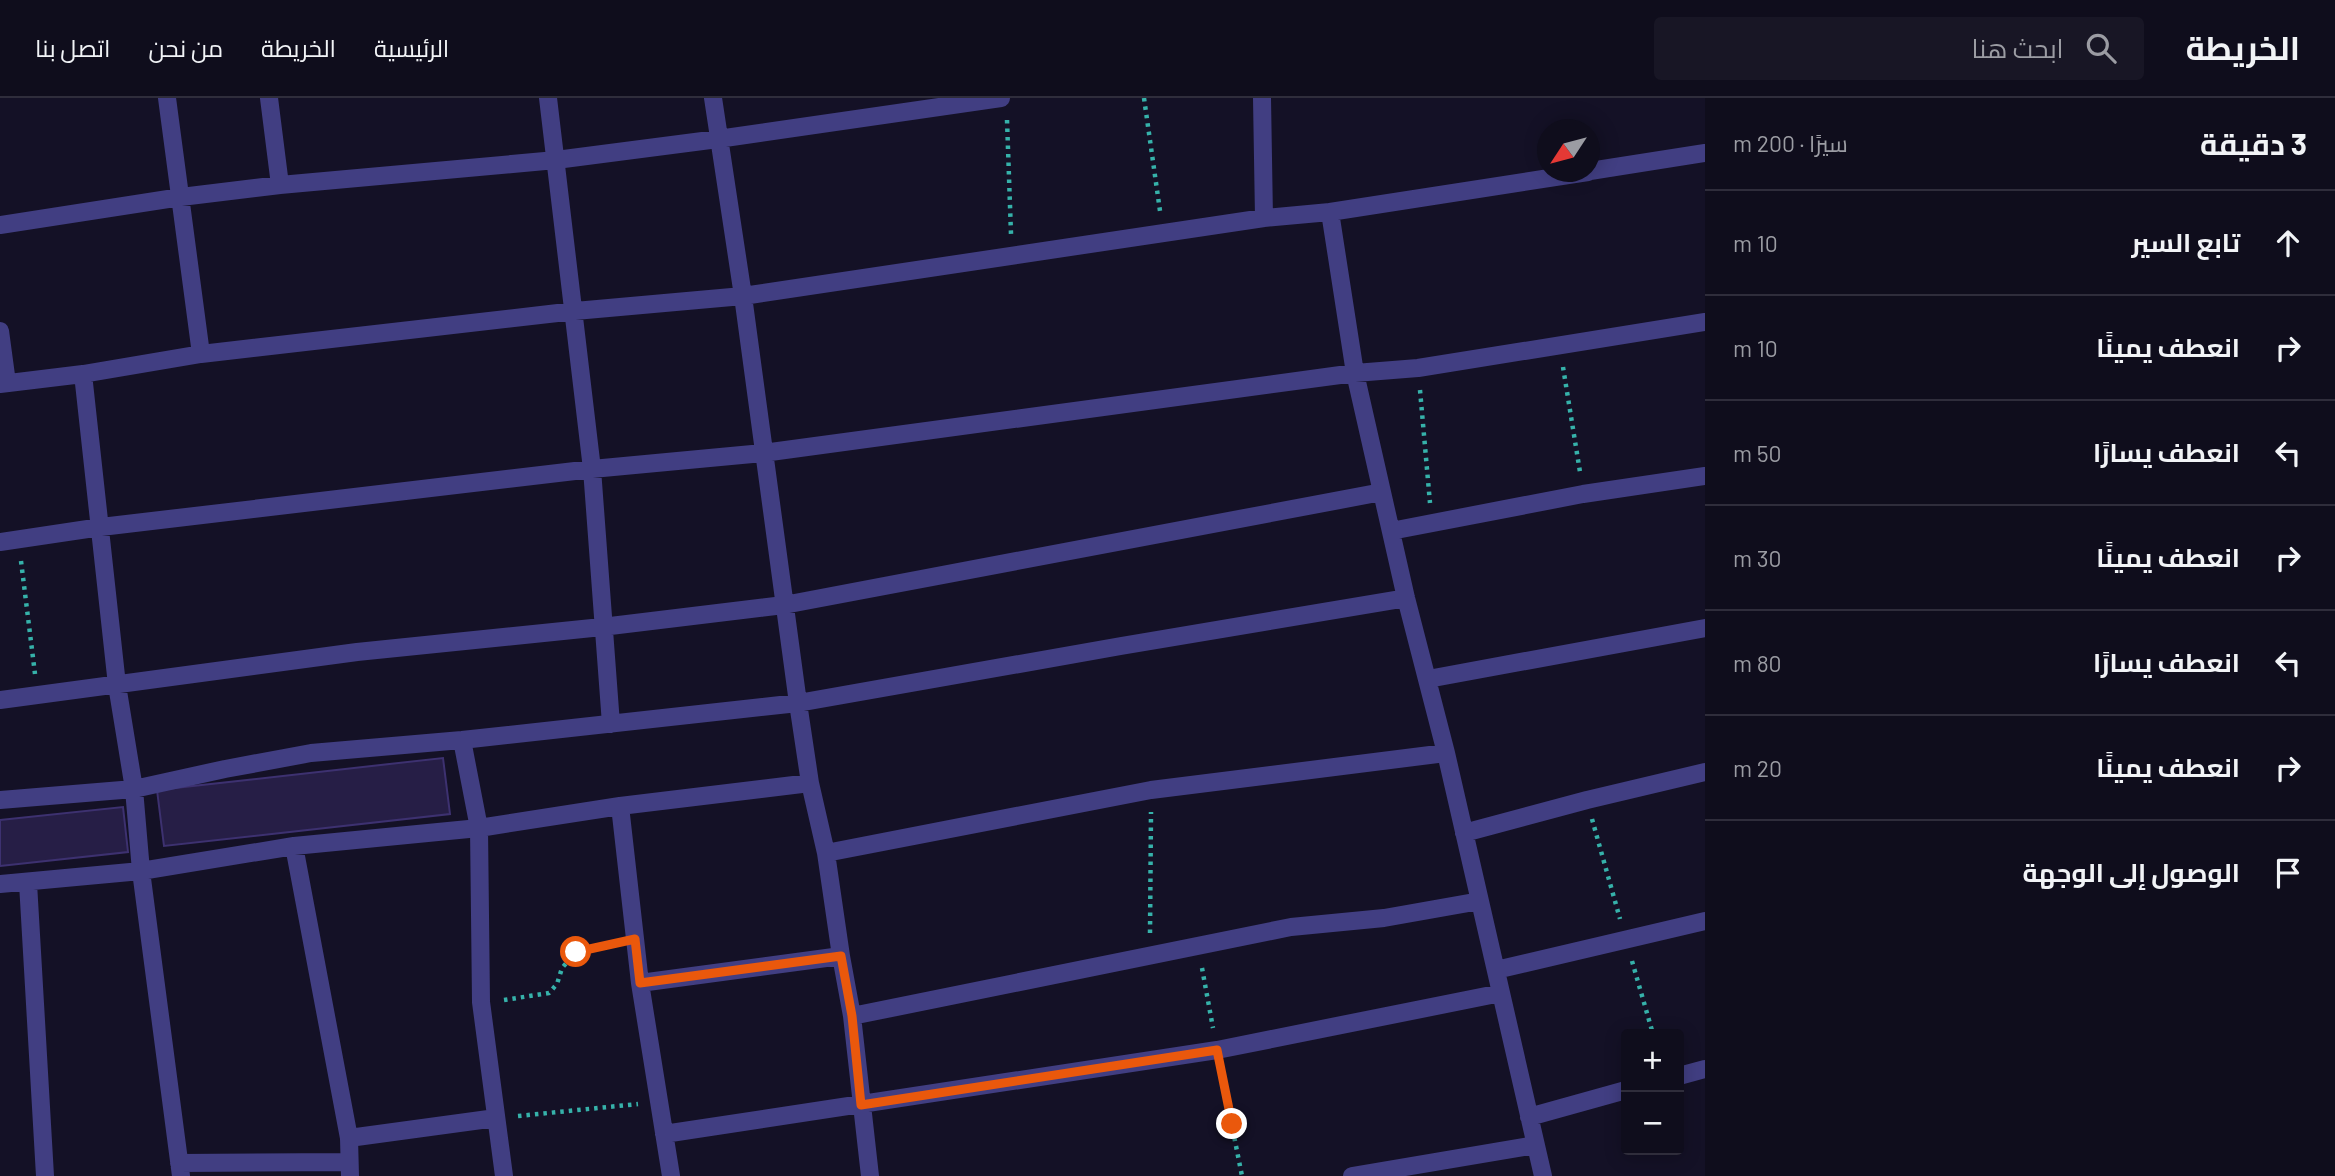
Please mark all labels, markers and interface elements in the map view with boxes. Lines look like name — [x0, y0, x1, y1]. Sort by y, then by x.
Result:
search box — [1654, 17, 2144, 80]
text: الخريطة — [2186, 27, 2300, 67]
icon: search — [2082, 29, 2120, 67]
text: ابحث هنا — [1972, 32, 2064, 63]
text: اتصل بنا — [35, 33, 110, 62]
text: من نحن — [148, 33, 223, 62]
text: الخريطة — [261, 33, 336, 62]
text: الرئيسية — [374, 33, 449, 62]
north arrow — [1537, 119, 1600, 182]
text: 3 دقيقة — [2200, 125, 2307, 161]
text: سيرًا · 200 m — [1733, 129, 1848, 157]
icon: ahead — [2269, 224, 2307, 262]
text: تابع السير — [2131, 226, 2240, 257]
text: 10 m — [1733, 229, 1778, 257]
icon: right — [2269, 329, 2307, 367]
text: انعطف يمينًا — [2096, 331, 2240, 362]
text: 10 m — [1733, 334, 1778, 362]
icon: left — [2269, 434, 2307, 472]
text: انعطف يسارًا — [2093, 436, 2240, 467]
text: 50 m — [1733, 439, 1781, 467]
icon: right — [2269, 539, 2307, 577]
text: انعطف يمينًا — [2096, 541, 2240, 572]
text: 30 m — [1733, 544, 1781, 572]
icon: left — [2269, 644, 2307, 682]
text: انعطف يسارًا — [2093, 646, 2240, 677]
text: 80 m — [1733, 649, 1782, 677]
icon: right — [2269, 749, 2307, 787]
text: انعطف يمينًا — [2096, 751, 2240, 782]
text: 20 m — [1733, 754, 1782, 782]
icon: arrive — [2269, 854, 2307, 892]
text: الوصول إلى الوجهة — [2022, 856, 2240, 887]
route start — [560, 936, 591, 967]
map controls — [1621, 1029, 1684, 1155]
button: + — [1621, 1029, 1684, 1092]
button: − — [1621, 1092, 1684, 1155]
route end — [1216, 1108, 1247, 1139]

